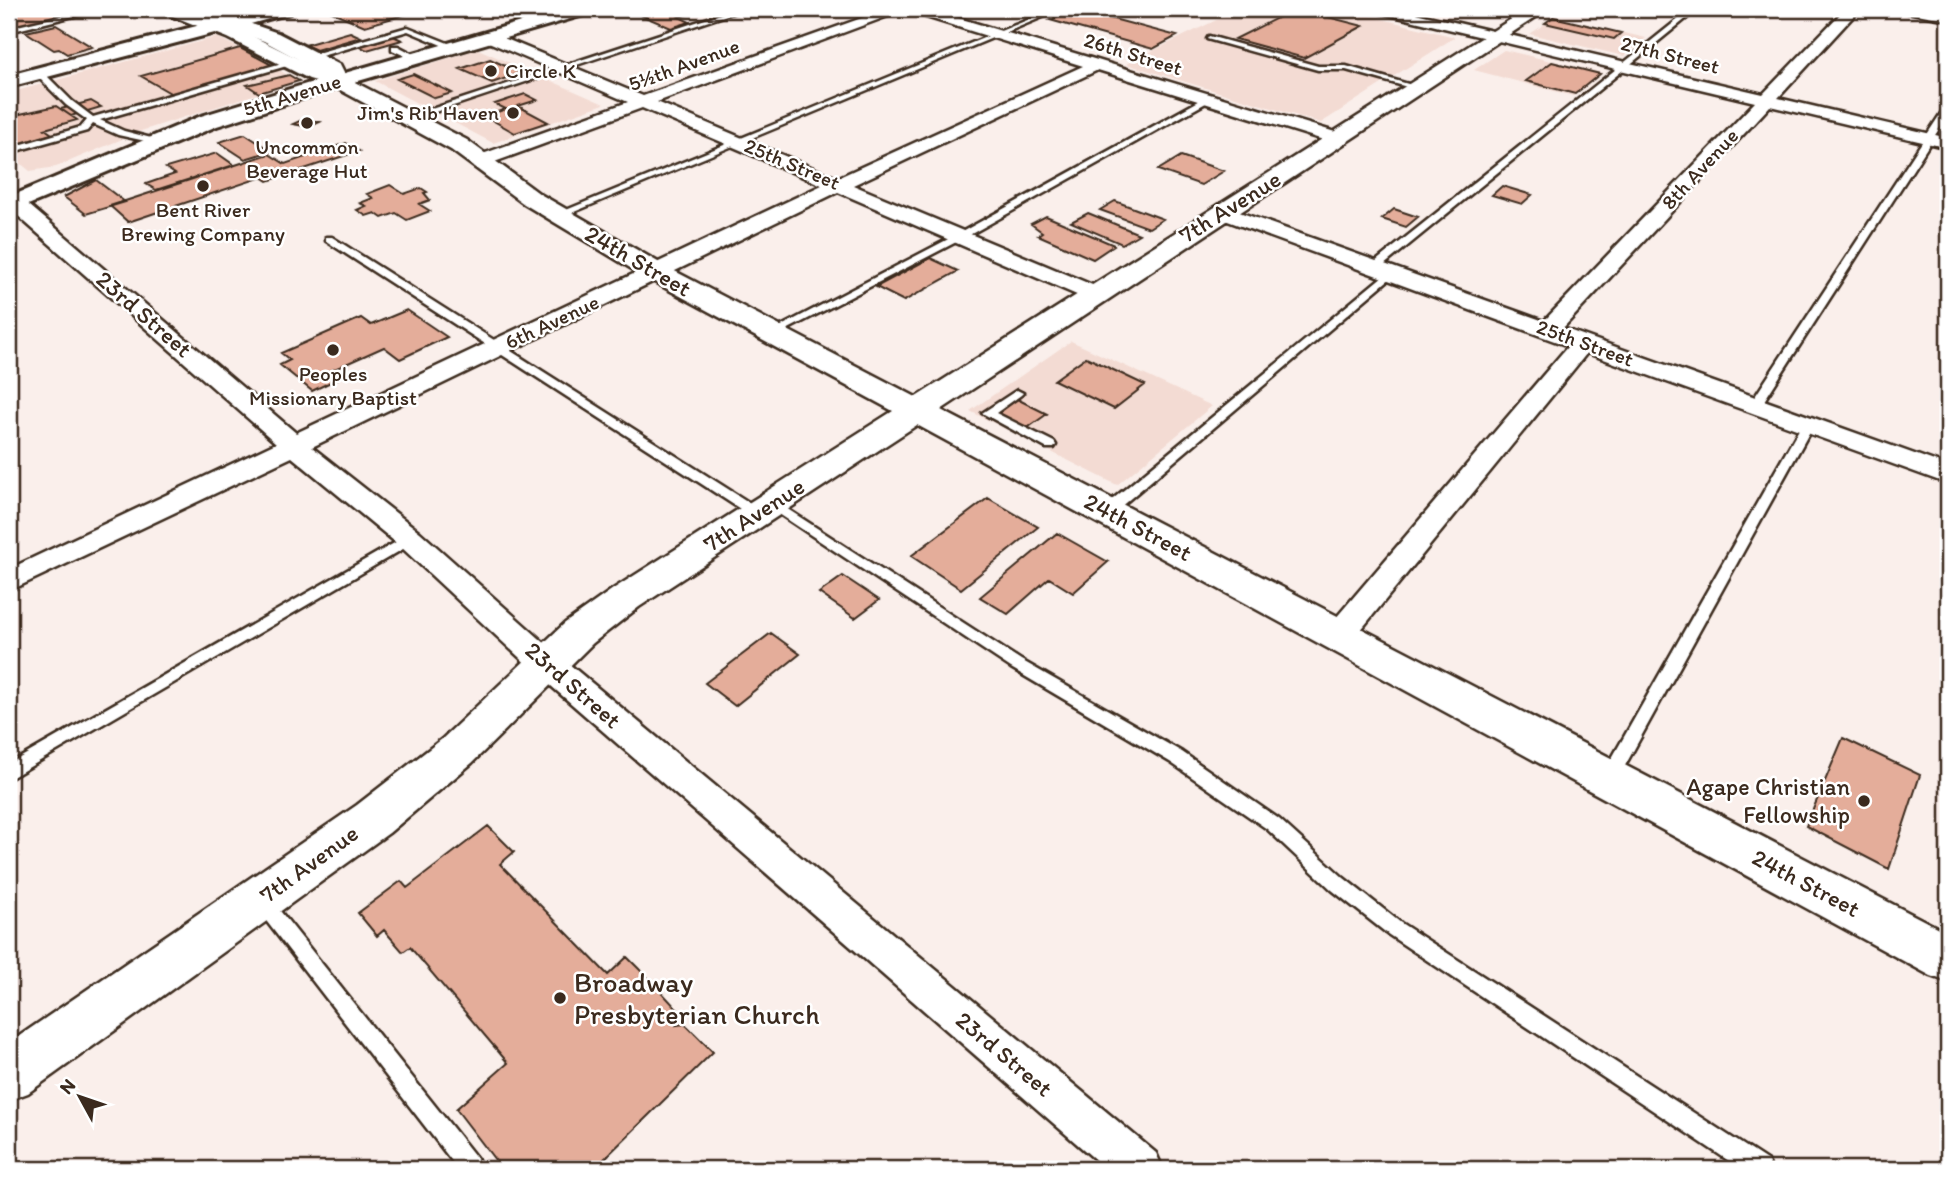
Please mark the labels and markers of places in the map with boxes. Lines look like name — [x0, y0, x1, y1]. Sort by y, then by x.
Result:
place label: Circle K — [505, 58, 576, 83]
marker: Circle K — [483, 63, 499, 79]
place label: Jim's Rib Haven — [357, 100, 499, 125]
marker: Jim's Rib Haven — [505, 105, 521, 121]
marker: Uncommon Beverage Hut — [299, 115, 315, 131]
place label: Uncommon Beverage Hut — [246, 134, 368, 183]
marker: Bent River Brewing Company — [195, 178, 211, 194]
place label: Bent River Brewing Company — [121, 197, 285, 246]
marker: Peoples Missionary Baptist — [325, 342, 341, 358]
place label: Peoples Missionary Baptist — [249, 361, 417, 410]
place label: Agape Christian Fellowship — [1686, 772, 1850, 829]
marker: Agape Christian Fellowship — [1856, 793, 1872, 809]
place label: Broadway Presbyterian Church — [574, 965, 820, 1031]
marker: Broadway Presbyterian Church — [552, 990, 568, 1006]

